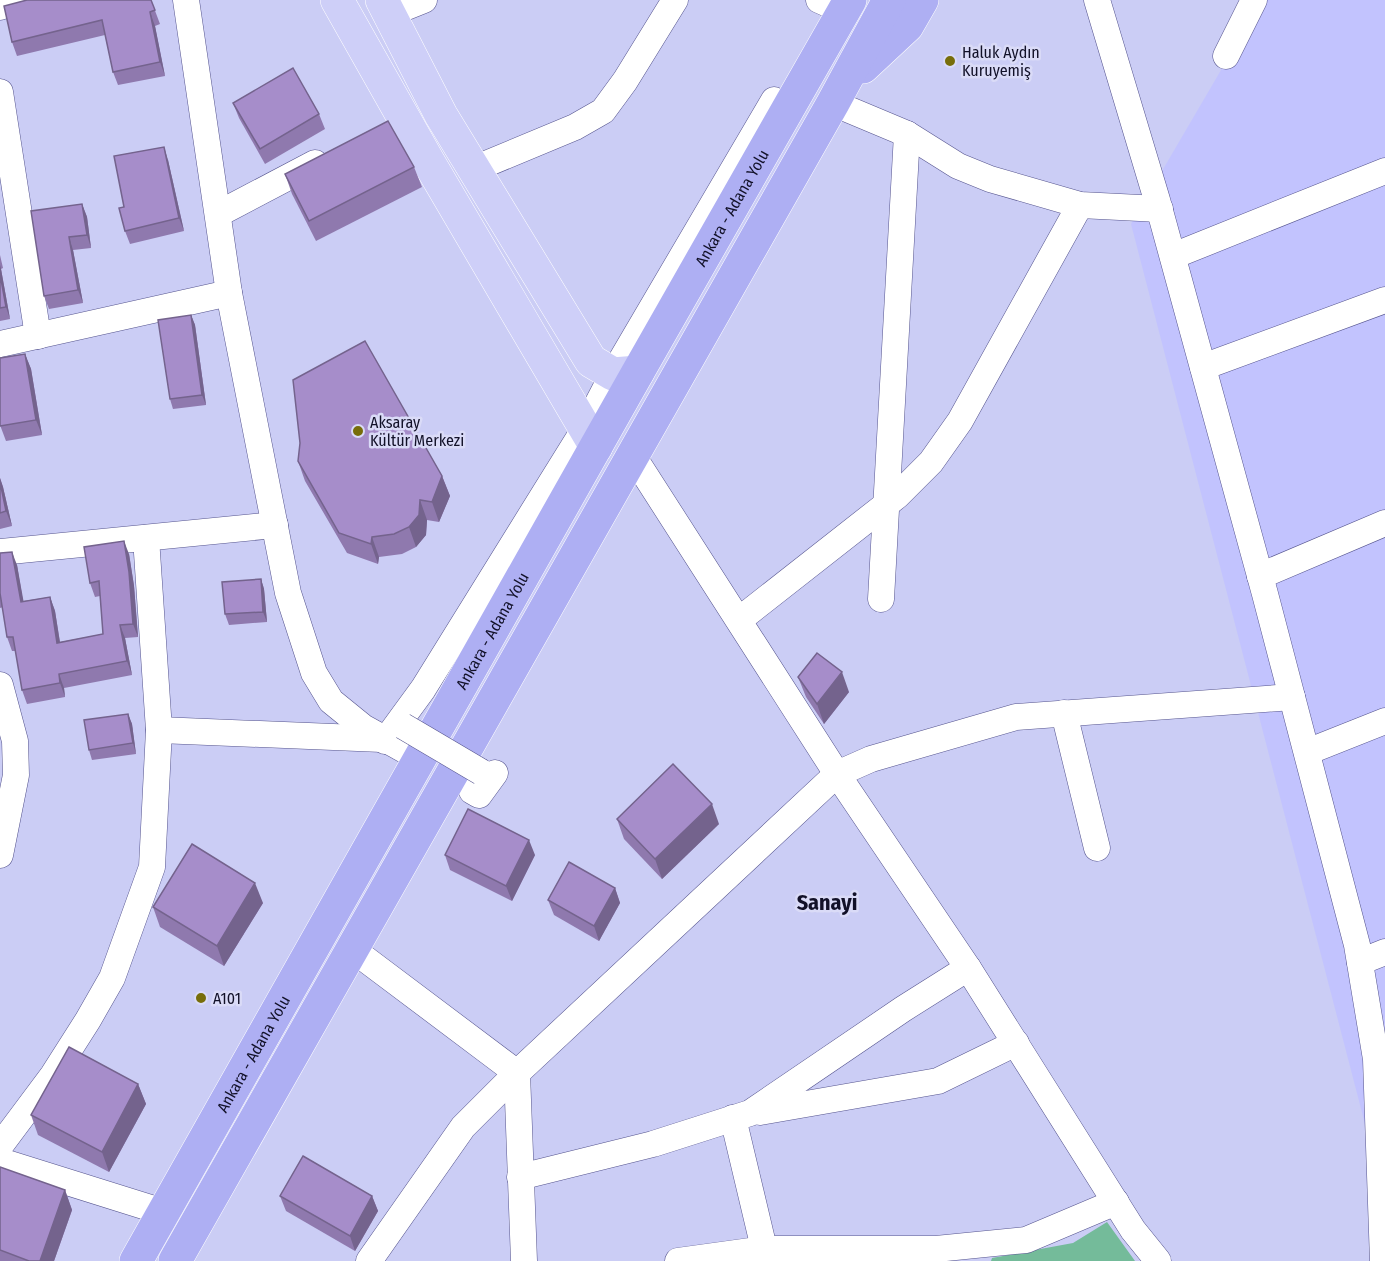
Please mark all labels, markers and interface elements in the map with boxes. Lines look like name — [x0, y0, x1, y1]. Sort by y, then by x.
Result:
place label: Haluk Aydın Kuruyemiş — [962, 43, 1040, 80]
marker: Haluk Aydın Kuruyemiş — [943, 54, 957, 68]
street label: Ankara - Adana Yolu — [691, 146, 773, 270]
place label: Aksaray Kültür Merkezi — [370, 413, 464, 450]
marker: Aksaray Kültür Merkezi — [351, 424, 365, 438]
street label: Ankara - Adana Yolu — [452, 569, 533, 693]
district label: Sanayi — [797, 889, 857, 916]
place label: A101 — [213, 989, 241, 1008]
marker: A101 — [194, 991, 208, 1005]
street label: Ankara - Adana Yolu — [213, 992, 294, 1116]

